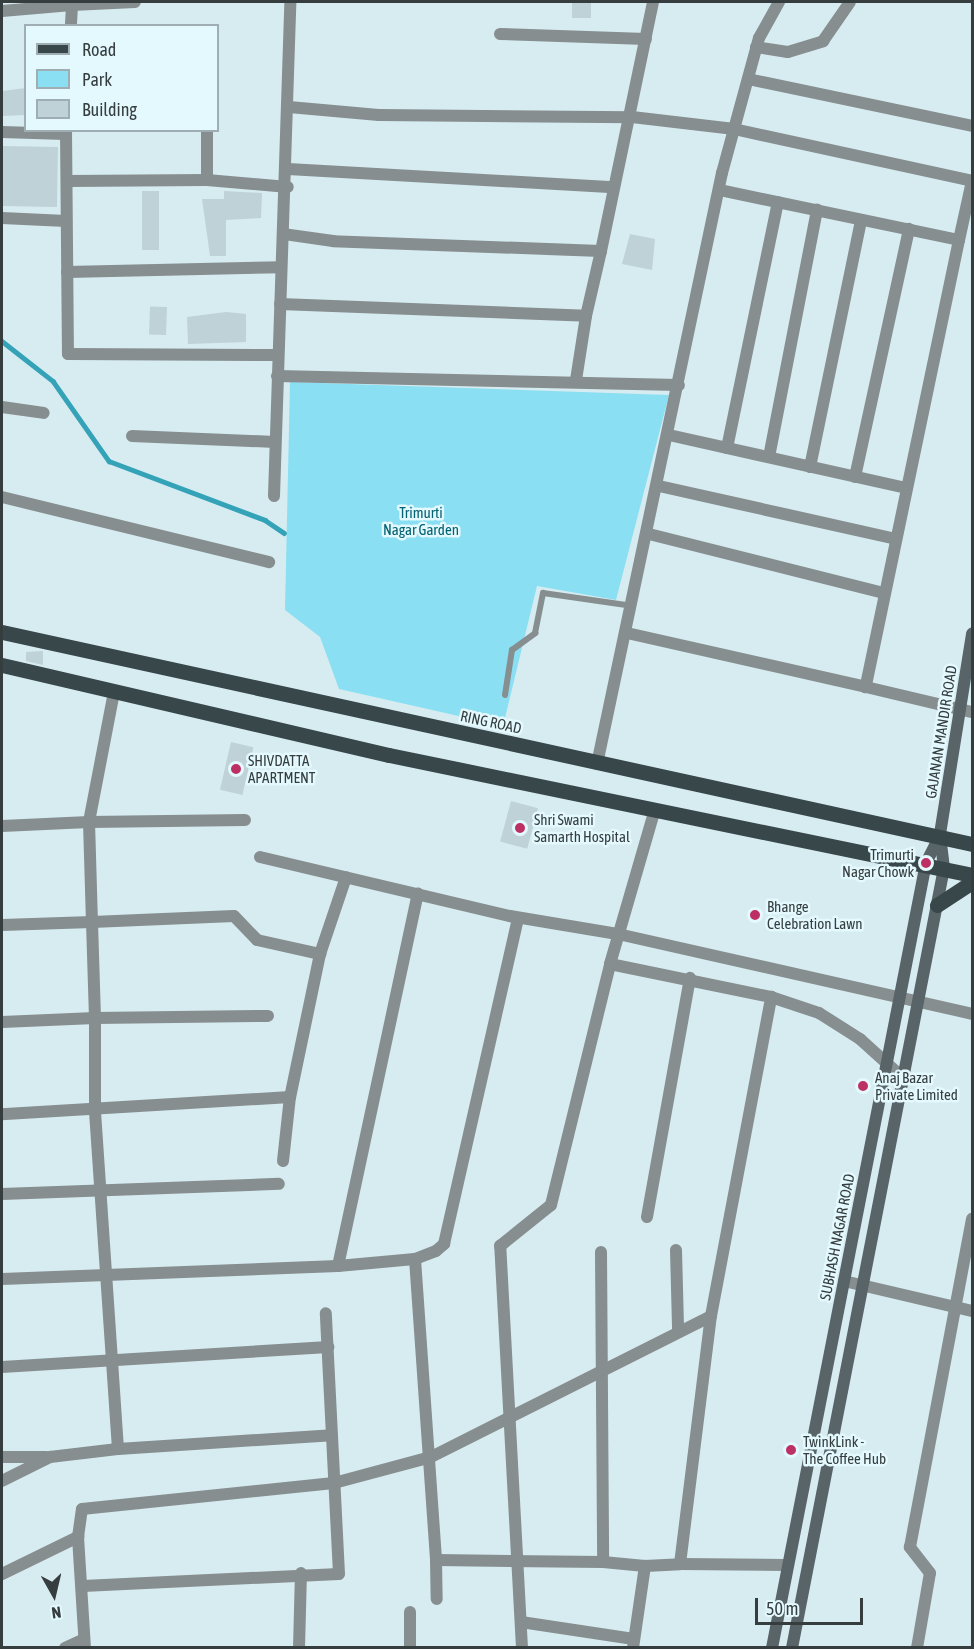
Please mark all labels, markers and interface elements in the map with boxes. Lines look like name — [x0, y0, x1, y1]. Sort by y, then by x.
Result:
legend — [24, 24, 219, 132]
text: Road — [82, 39, 116, 60]
text: Park — [82, 69, 112, 90]
text: Building — [82, 99, 137, 120]
park label: Trimurti Nagar Garden — [383, 503, 459, 538]
street label: GAJANAN MANDIR ROAD — [922, 664, 960, 800]
street label: RING ROAD — [459, 707, 523, 737]
place label: SHIVDATTA APARTMENT — [248, 751, 315, 786]
marker: SHIVDATTA APARTMENT — [229, 762, 243, 776]
place label: Shri Swami Samarth Hospital — [534, 810, 630, 845]
marker: Shri Swami Samarth Hospital — [511, 819, 529, 837]
place label: Trimurti Nagar Chowk — [842, 845, 914, 880]
marker: Trimurti Nagar Chowk — [919, 856, 933, 870]
place label: Bhange Celebration Lawn — [767, 897, 863, 932]
marker: Bhange Celebration Lawn — [748, 908, 762, 922]
place label: Anaj Bazar Private Limited — [875, 1068, 958, 1103]
marker: Anaj Bazar Private Limited — [856, 1079, 870, 1093]
street label: SUBHASH NAGAR ROAD — [816, 1172, 858, 1302]
place label: TwinkLink - The Coffee Hub — [803, 1432, 886, 1467]
marker: TwinkLink - The Coffee Hub — [784, 1443, 798, 1457]
north arrow — [24, 1565, 84, 1625]
scale bar — [758, 1586, 866, 1624]
text: 50 m — [766, 1598, 798, 1619]
text: N — [51, 1603, 62, 1622]

